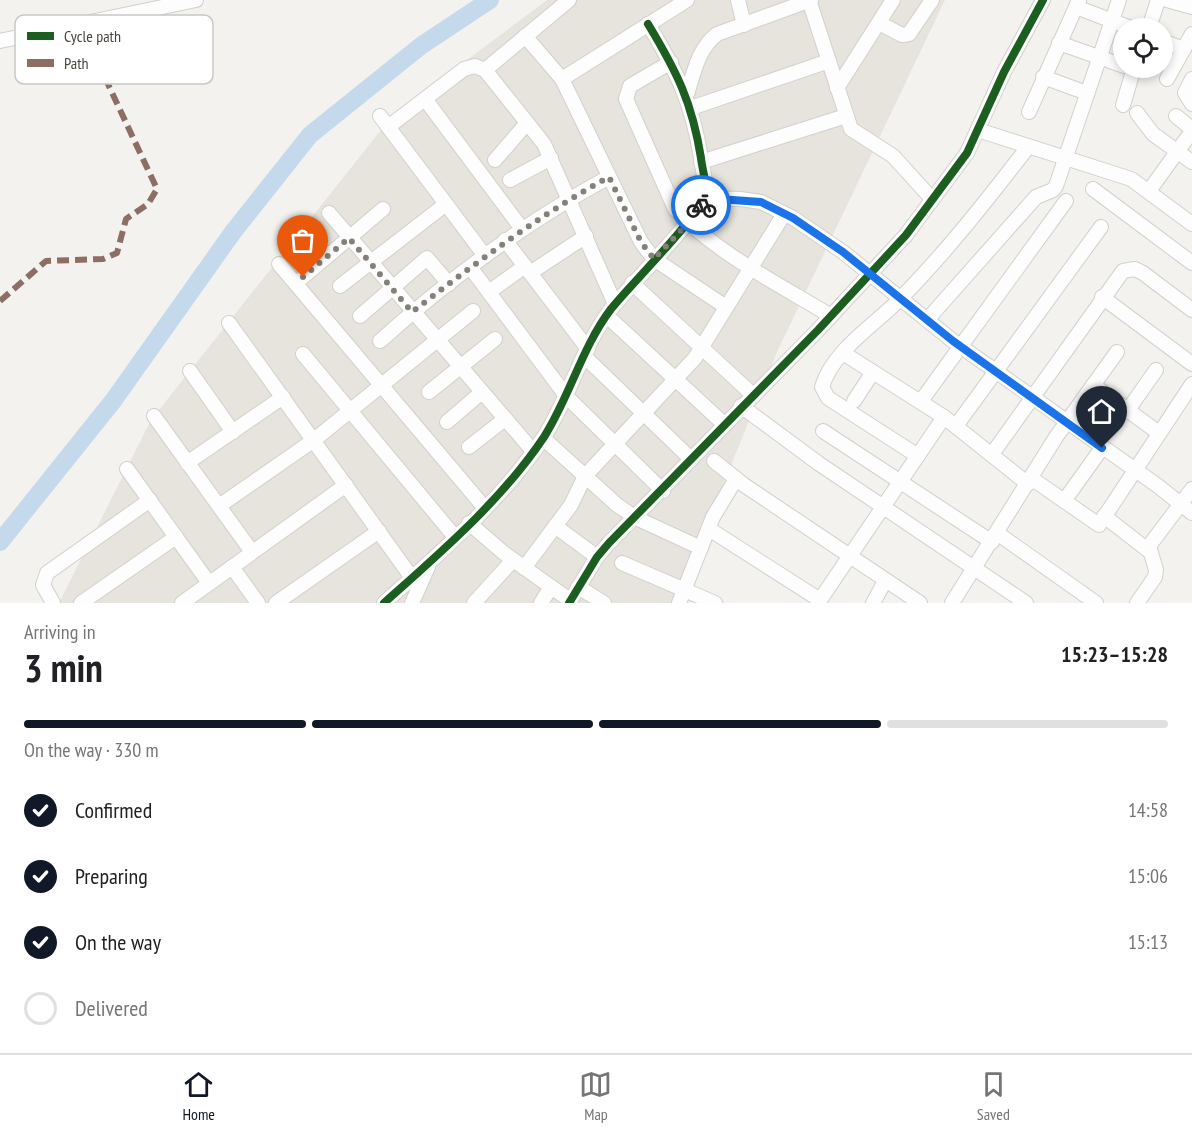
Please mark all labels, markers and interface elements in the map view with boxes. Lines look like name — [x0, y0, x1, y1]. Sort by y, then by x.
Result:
legend — [15, 15, 213, 84]
map controls — [1113, 18, 1173, 78]
button: locate — [1113, 18, 1173, 78]
text: Cycle path — [64, 26, 121, 46]
text: Path — [64, 53, 89, 73]
courier — [671, 175, 731, 235]
icon: bike — [685, 189, 718, 222]
pin — [277, 215, 328, 277]
icon: bag — [286, 224, 319, 257]
pin — [1076, 386, 1127, 448]
icon: home — [1085, 395, 1118, 428]
text: Arriving in — [24, 619, 96, 645]
text: 15:23–15:28 — [1061, 640, 1168, 668]
text: 3 min — [24, 642, 103, 693]
text: On the way · 330 m — [24, 737, 159, 763]
icon: check — [24, 794, 57, 827]
text: Confirmed — [75, 796, 152, 824]
text: 14:58 — [1128, 797, 1168, 823]
icon: check — [24, 860, 57, 893]
text: Preparing — [75, 862, 148, 890]
text: 15:06 — [1128, 863, 1168, 889]
icon: check — [24, 926, 57, 959]
text: On the way — [75, 928, 161, 956]
text: 15:13 — [1128, 929, 1168, 955]
text: Delivered — [75, 994, 148, 1022]
tab: Home — [182, 1068, 215, 1124]
tab: Map — [579, 1068, 612, 1124]
tab: Saved — [977, 1068, 1010, 1124]

